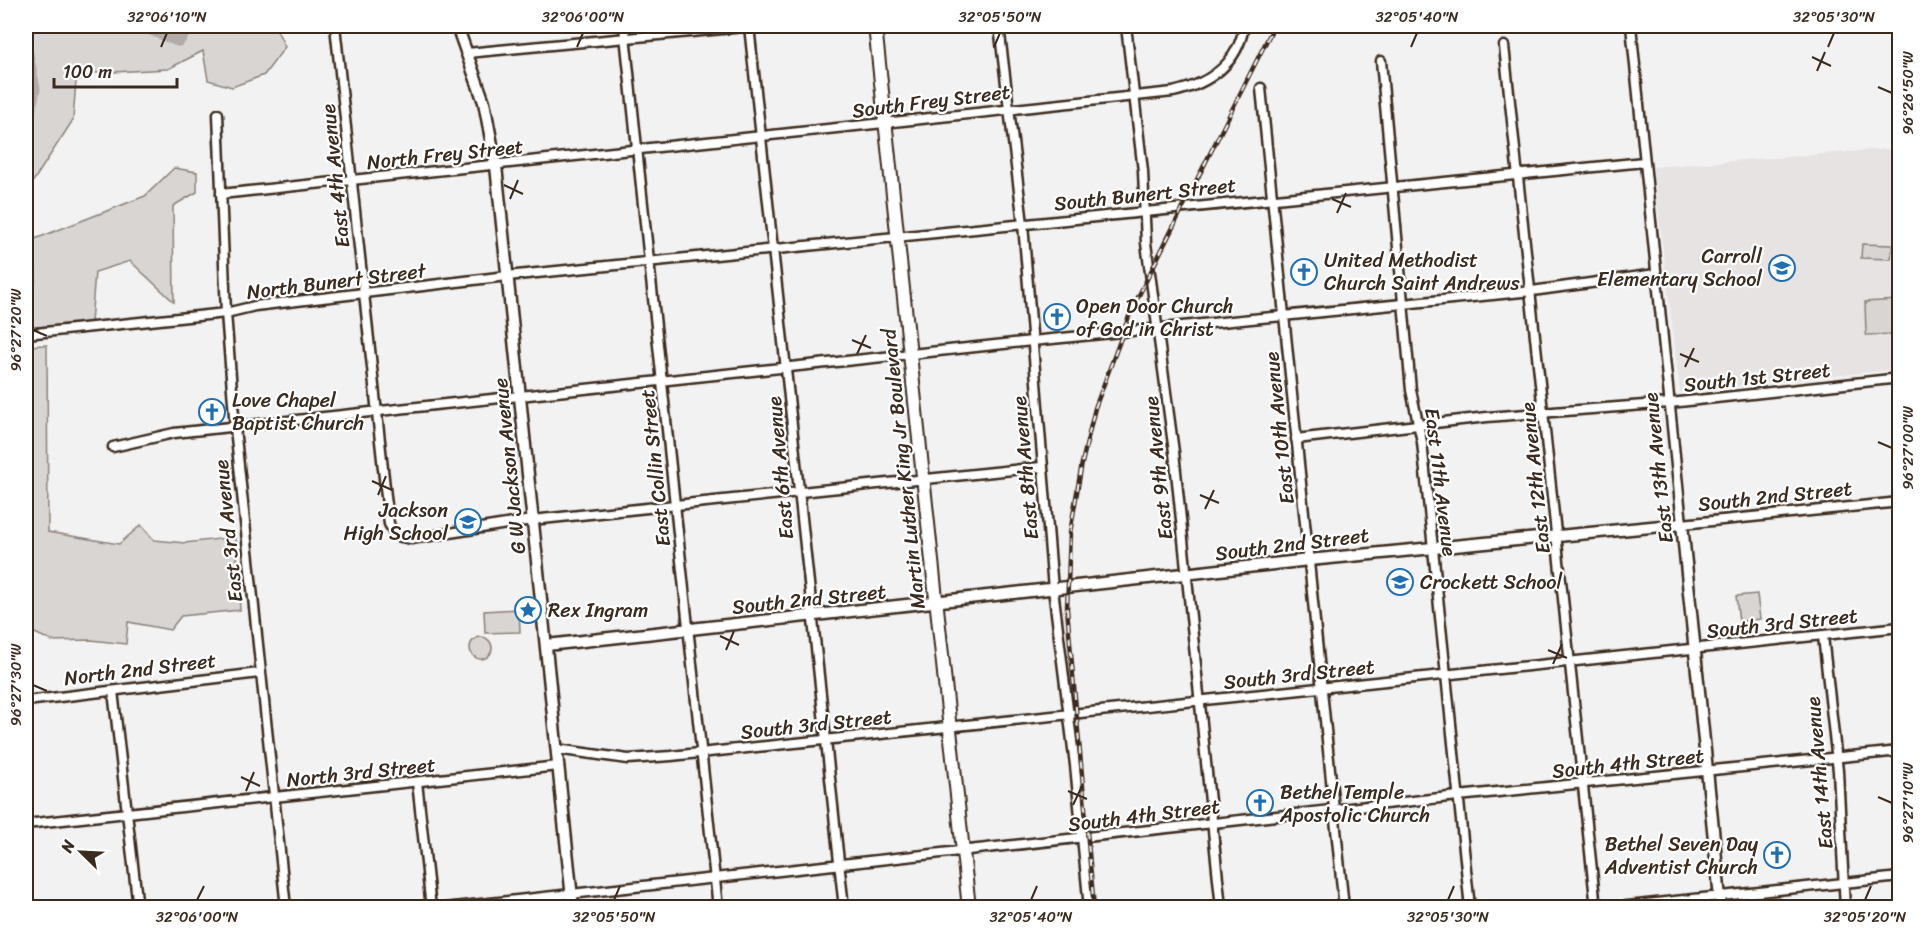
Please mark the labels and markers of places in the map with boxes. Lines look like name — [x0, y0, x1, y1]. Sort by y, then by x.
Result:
place label: Carroll Elementary School — [1597, 239, 1763, 297]
place label: United Methodist Church Saint Andrews — [1324, 243, 1520, 301]
school or university icon: Carroll Elementary School — [1767, 253, 1797, 283]
church icon: United Methodist Church Saint Andrews — [1289, 257, 1319, 287]
place label: Open Door Church of God in Christ — [1076, 289, 1234, 347]
church icon: Open Door Church of God in Christ — [1042, 302, 1072, 332]
place label: Love Chapel Baptist Church — [232, 383, 364, 441]
church icon: Love Chapel Baptist Church — [197, 397, 227, 427]
place label: Jackson High School — [344, 493, 449, 551]
school or university icon: Jackson High School — [453, 507, 483, 537]
place label: Crockett School — [1420, 565, 1563, 600]
school or university icon: Crockett School — [1385, 567, 1415, 597]
place label: Rex Ingram — [548, 593, 648, 628]
place icon: Rex Ingram — [513, 595, 543, 625]
place label: Bethel Temple Apostolic Church — [1279, 775, 1430, 833]
church icon: Bethel Temple Apostolic Church — [1245, 788, 1275, 818]
place label: Bethel Seven Day Adventist Church — [1604, 827, 1759, 885]
church icon: Bethel Seven Day Adventist Church — [1762, 840, 1792, 870]

